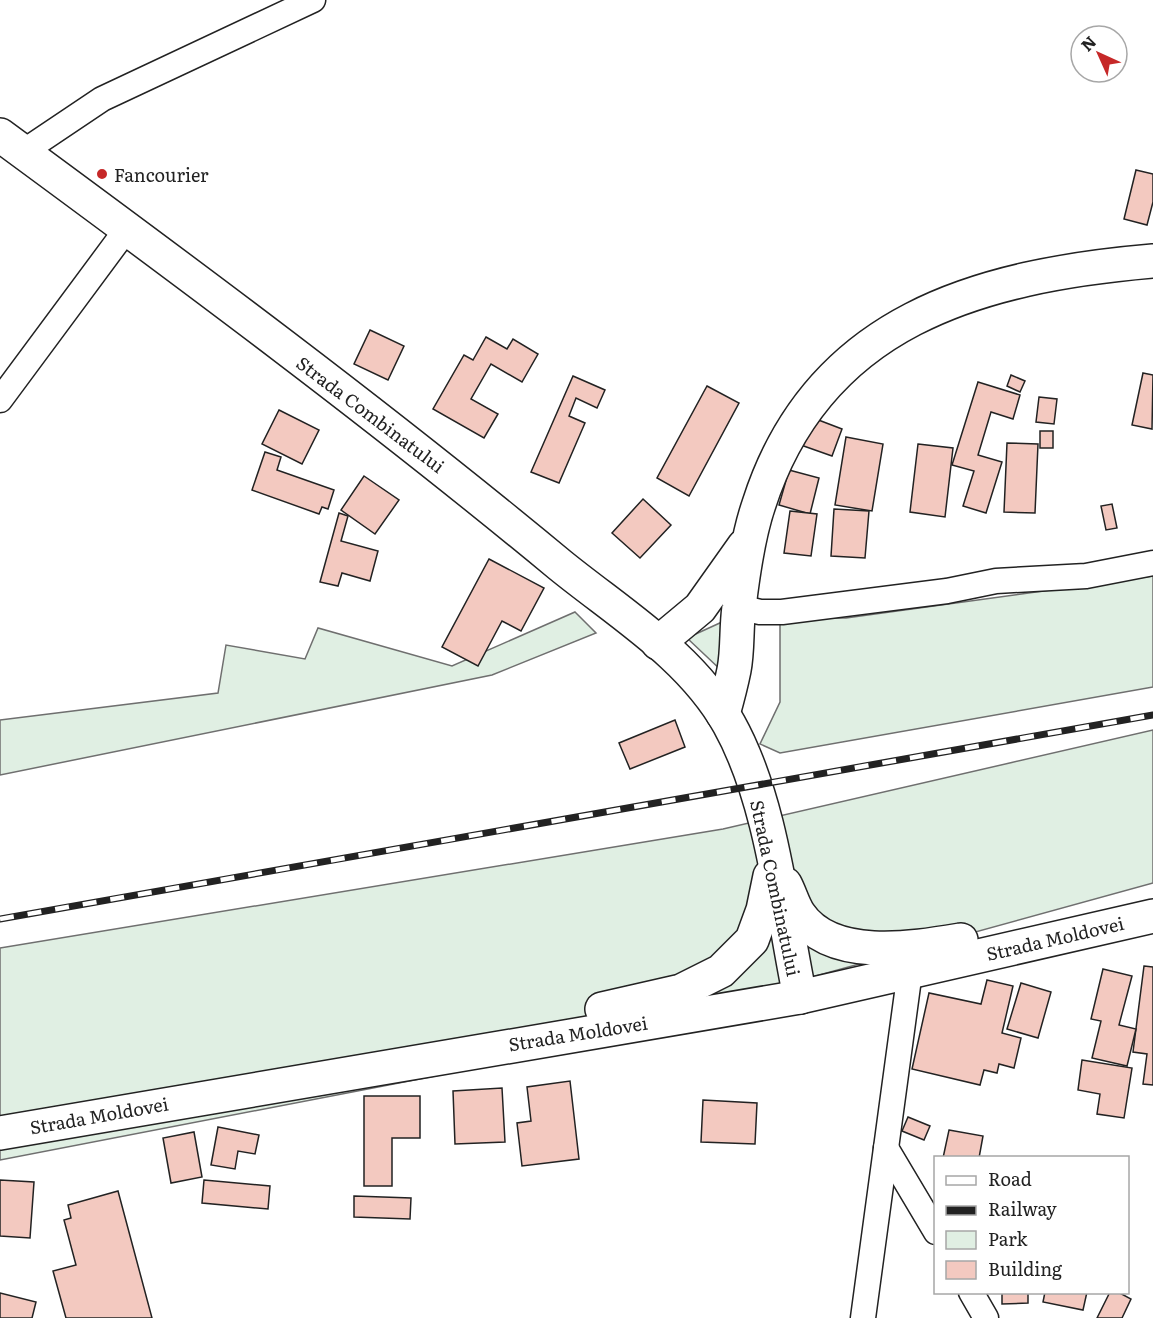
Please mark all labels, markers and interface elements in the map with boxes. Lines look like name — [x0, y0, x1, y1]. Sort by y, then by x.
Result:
north arrow — [1069, 24, 1129, 84]
text: N — [1074, 29, 1101, 56]
place label: Fancourier — [114, 161, 209, 188]
marker: Fancourier — [95, 167, 109, 181]
street label: Strada Combinatului — [291, 349, 451, 479]
street label: Strada Combinatului — [744, 797, 808, 979]
street label: Strada Moldovei — [984, 909, 1126, 967]
street label: Strada Moldovei — [507, 1009, 649, 1057]
street label: Strada Moldovei — [28, 1090, 170, 1140]
legend — [934, 1156, 1129, 1294]
text: Road — [988, 1165, 1032, 1192]
text: Railway — [988, 1195, 1057, 1222]
text: Park — [988, 1225, 1029, 1252]
text: Building — [988, 1255, 1063, 1282]

